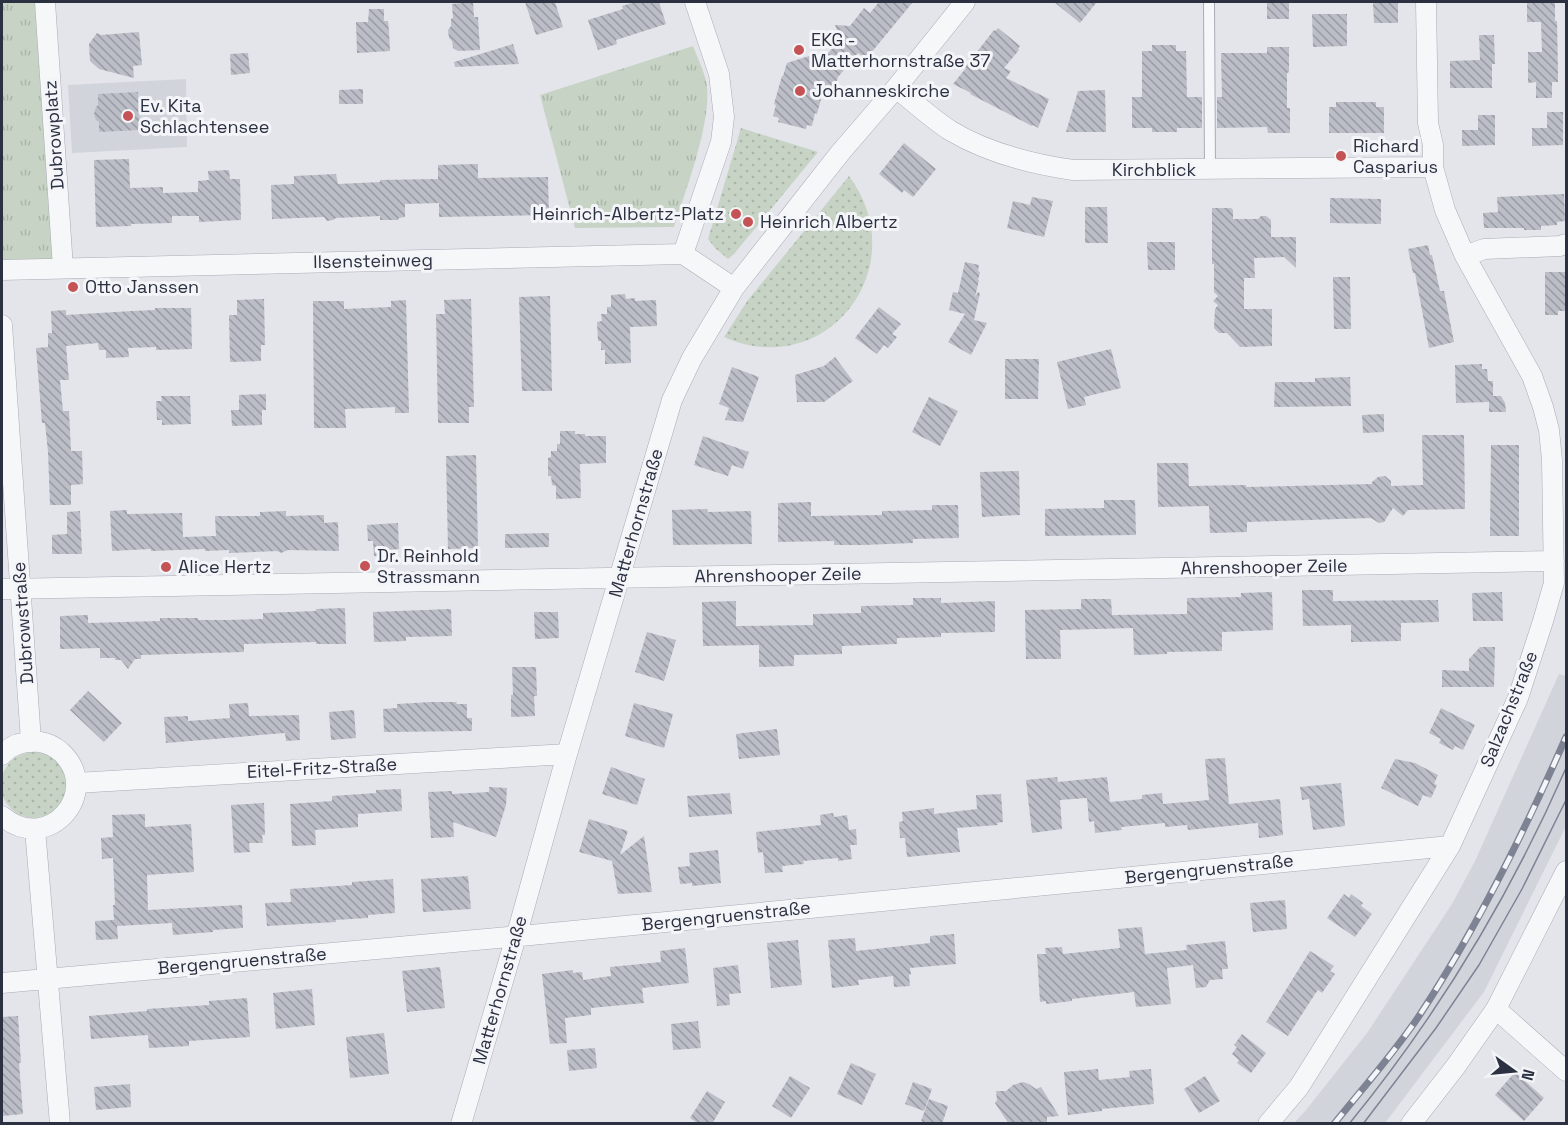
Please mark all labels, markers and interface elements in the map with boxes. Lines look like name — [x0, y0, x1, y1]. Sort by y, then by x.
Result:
place label: EKG - Matterhornstraße 37 — [811, 28, 990, 72]
marker: EKG - Matterhornstraße 37 — [792, 43, 806, 57]
street label: Dubrowplatz — [38, 79, 69, 191]
place label: Johanneskirche — [812, 79, 950, 102]
marker: Johanneskirche — [793, 84, 807, 98]
place label: Ev. Kita Schlachtensee — [140, 94, 269, 138]
marker: Ev. Kita Schlachtensee — [121, 109, 135, 123]
place label: Richard Casparius — [1353, 134, 1438, 178]
marker: Richard Casparius — [1334, 149, 1348, 163]
street label: Kirchblick — [1112, 158, 1197, 181]
place label: Heinrich-Albertz-Platz — [532, 202, 724, 225]
marker: Heinrich-Albertz-Platz — [729, 207, 743, 221]
place label: Heinrich Albertz — [760, 210, 898, 233]
marker: Heinrich Albertz — [741, 215, 755, 229]
street label: Ilsensteinweg — [313, 248, 433, 273]
place label: Otto Janssen — [85, 275, 199, 298]
marker: Otto Janssen — [66, 280, 80, 294]
street label: Matterhornstraße — [603, 446, 668, 600]
place label: Dr. Reinhold Strassmann — [377, 544, 480, 588]
street label: Ahrenshooper Zeile — [1180, 554, 1348, 579]
place label: Alice Hertz — [178, 555, 271, 578]
marker: Dr. Reinhold Strassmann — [358, 559, 372, 573]
marker: Alice Hertz — [159, 560, 173, 574]
street label: Dubrowstraße — [7, 561, 38, 685]
street label: Ahrenshooper Zeile — [694, 562, 862, 587]
street label: Salzachstraße — [1475, 647, 1542, 770]
street label: Eitel-Fritz-Straße — [246, 752, 398, 783]
street label: Bergengruenstraße — [1123, 848, 1295, 889]
street label: Bergengruenstraße — [640, 895, 812, 936]
street label: Matterhornstraße — [467, 913, 532, 1067]
street label: Bergengruenstraße — [156, 942, 327, 979]
north arrow — [1484, 1041, 1544, 1101]
text: N — [1516, 1067, 1540, 1083]

